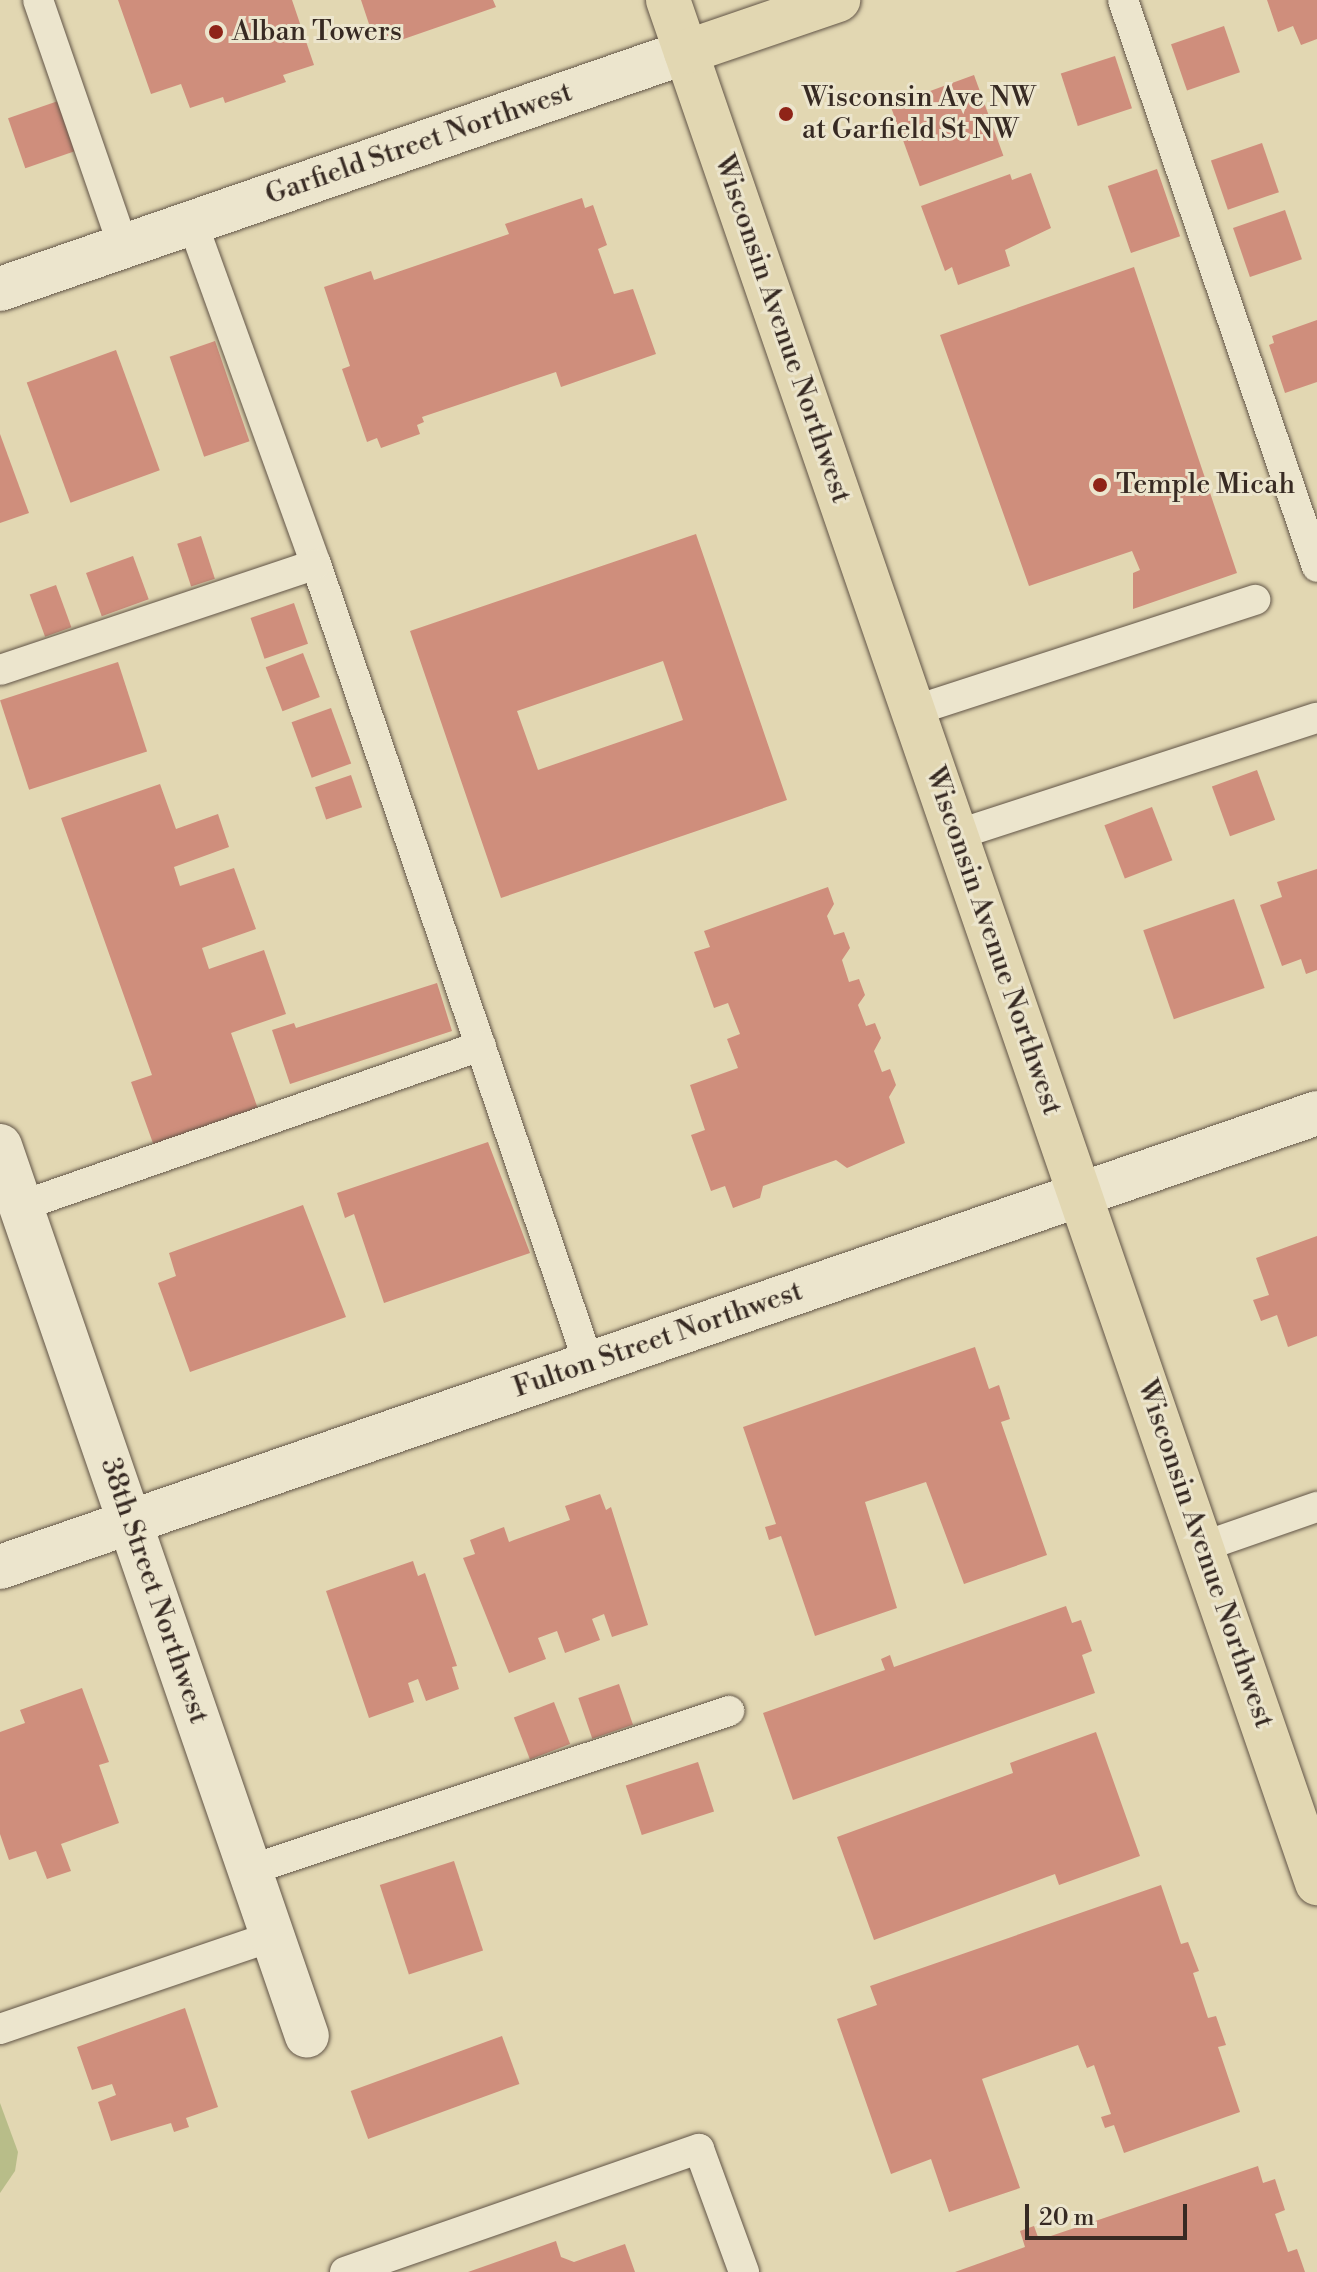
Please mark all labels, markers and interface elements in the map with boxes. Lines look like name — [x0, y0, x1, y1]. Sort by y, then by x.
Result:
place label: Alban Towers — [232, 15, 402, 49]
marker: Alban Towers — [207, 23, 225, 41]
street label: Garfield Street Northwest — [261, 76, 577, 212]
place label: Wisconsin Ave NW at Garfield St NW — [802, 81, 1036, 147]
marker: Wisconsin Ave NW at Garfield St NW — [777, 105, 795, 123]
street label: Wisconsin Avenue Northwest — [707, 150, 857, 508]
place label: Temple Micah — [1116, 468, 1295, 502]
marker: Temple Micah — [1091, 476, 1109, 494]
street label: Wisconsin Avenue Northwest — [918, 762, 1068, 1120]
street label: Fulton Street Northwest — [509, 1275, 807, 1405]
street label: Wisconsin Avenue Northwest — [1130, 1375, 1280, 1733]
street label: 38th Street Northwest — [93, 1454, 215, 1728]
scale bar — [1029, 2188, 1191, 2238]
text: 20 m — [1039, 2203, 1095, 2233]

